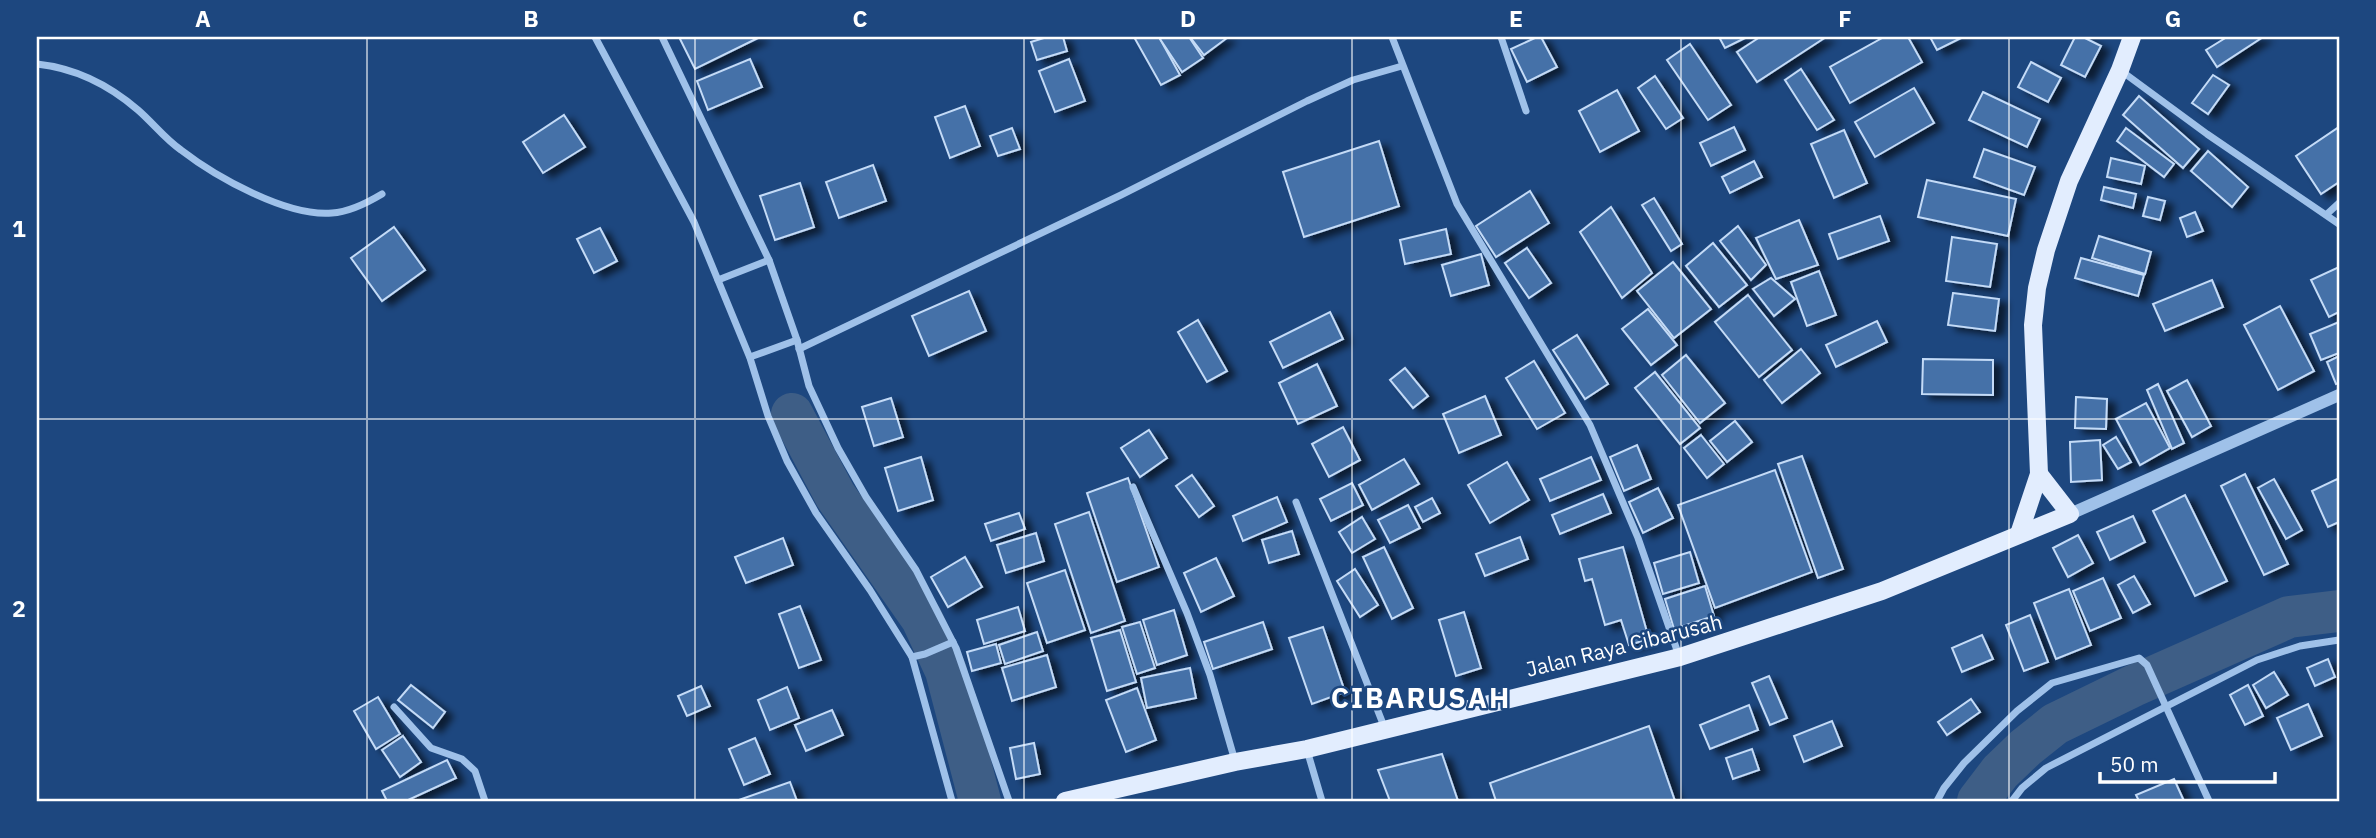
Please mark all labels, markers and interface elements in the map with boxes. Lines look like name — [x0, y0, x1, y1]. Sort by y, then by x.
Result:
text: A — [195, 3, 211, 33]
text: B — [523, 3, 539, 33]
text: C — [853, 3, 868, 33]
text: D — [1180, 3, 1196, 33]
text: E — [1509, 3, 1523, 33]
text: F — [1838, 3, 1852, 33]
text: G — [2165, 3, 2181, 33]
text: 1 — [12, 213, 26, 243]
text: 2 — [12, 593, 26, 623]
street label: Jalan Raya Cibarusah — [1523, 607, 1725, 683]
district label: CIBARUSAH — [1331, 679, 1511, 716]
scale bar — [2100, 740, 2274, 784]
text: 50 m — [2110, 750, 2159, 778]

